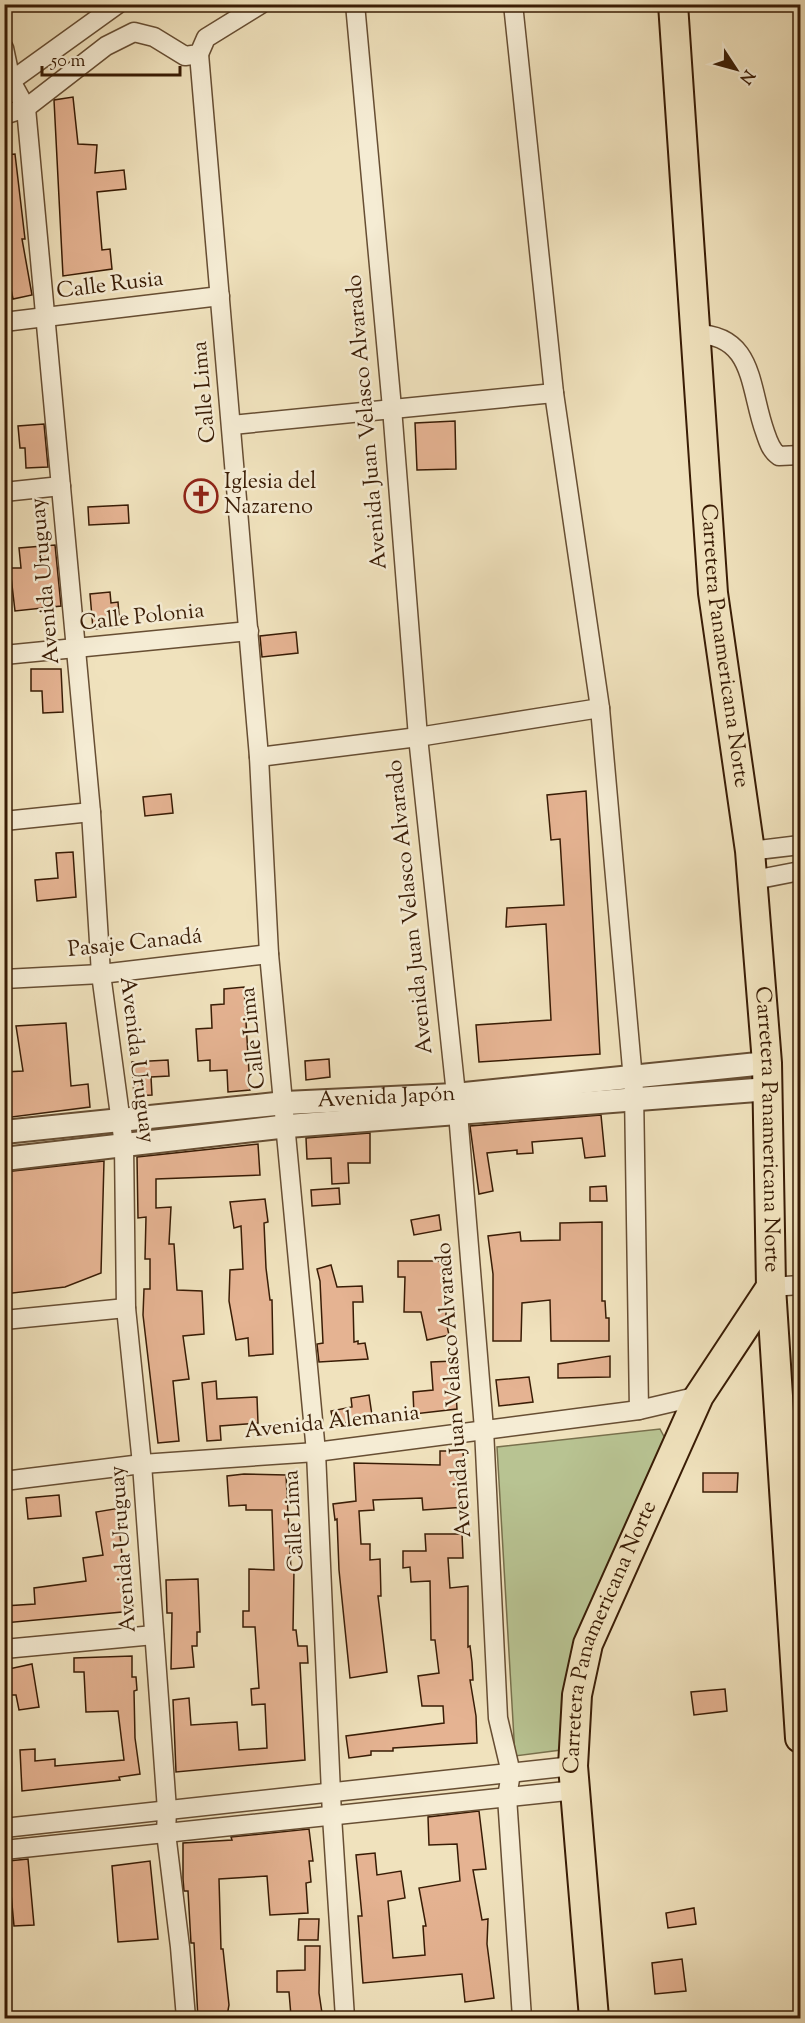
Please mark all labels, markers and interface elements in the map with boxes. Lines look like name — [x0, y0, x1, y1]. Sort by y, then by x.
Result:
scale bar — [42, 39, 180, 77]
north arrow — [706, 39, 766, 99]
text: 50 m — [50, 49, 86, 75]
text: N — [733, 64, 759, 88]
street label: Calle Rusia — [55, 264, 165, 308]
street label: Avenida Juan Velasco Alvarado — [339, 273, 397, 571]
street label: Calle Lima — [185, 340, 225, 444]
place label: Iglesia del Nazareno — [224, 467, 316, 524]
church icon: Iglesia del Nazareno — [183, 478, 219, 514]
street label: Avenida Uruguay — [23, 496, 69, 666]
street label: Carretera Panamericana Norte — [691, 503, 757, 790]
street label: Calle Polonia — [78, 596, 206, 640]
street label: Avenida Juan Velasco Alvarado — [380, 758, 442, 1056]
street label: Pasaje Canadá — [66, 921, 204, 967]
street label: Avenida Uruguay — [110, 975, 162, 1145]
street label: Calle Lima — [233, 985, 275, 1091]
street label: Carretera Panamericana Norte — [745, 985, 787, 1273]
street label: Avenida Japón — [317, 1079, 456, 1117]
street label: Avenida Juan Velasco Alvarado — [429, 1241, 481, 1539]
street label: Avenida Alemania — [243, 1398, 421, 1448]
street label: Avenida Uruguay — [102, 1464, 146, 1634]
street label: Calle Lima — [276, 1469, 314, 1573]
street label: Carretera Panamericana Norte — [557, 1496, 666, 1775]

